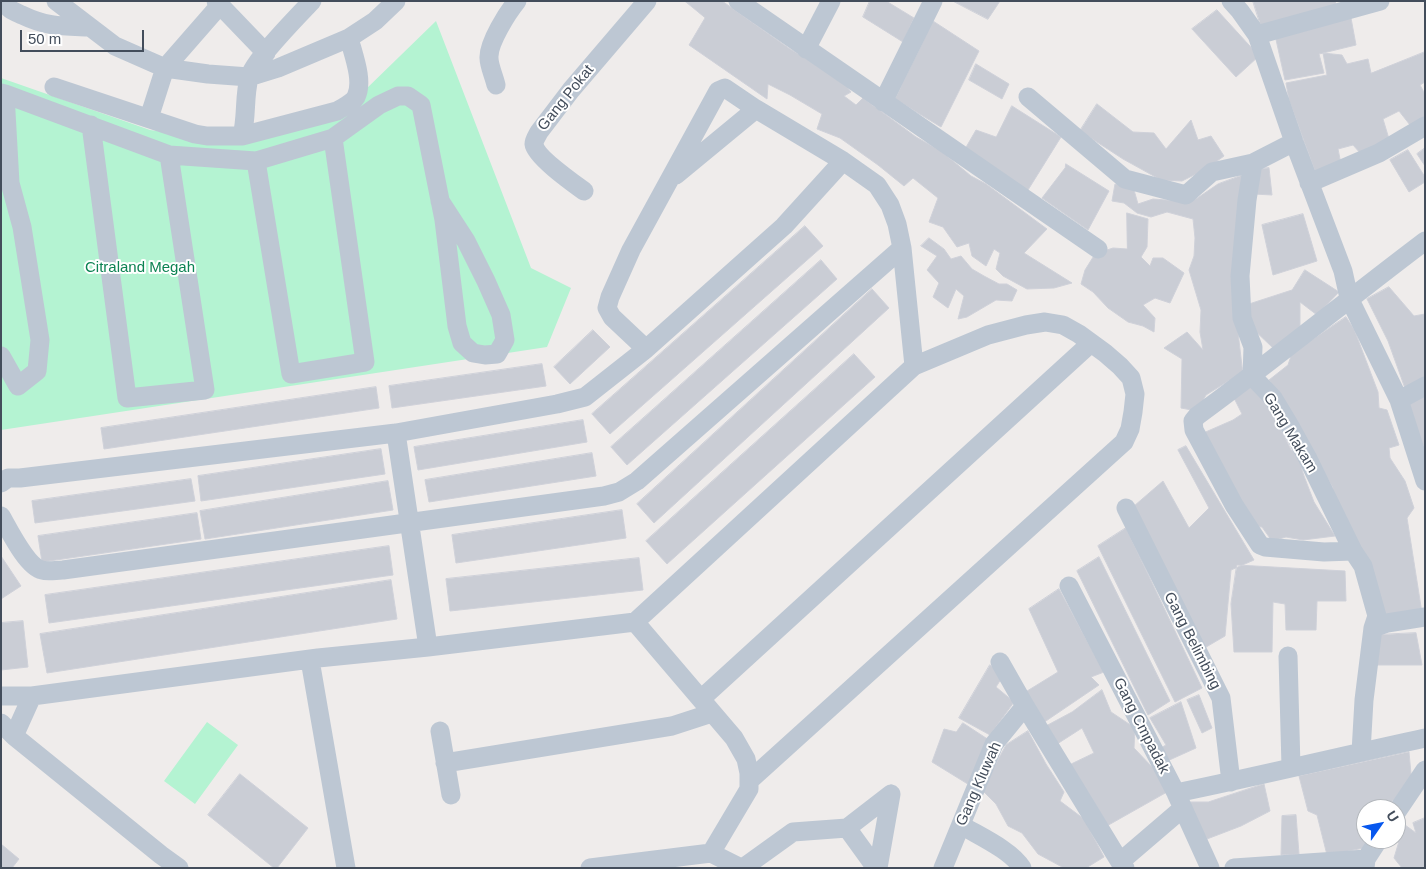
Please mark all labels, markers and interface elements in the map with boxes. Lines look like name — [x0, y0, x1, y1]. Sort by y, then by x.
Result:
scale bar — [22, 20, 146, 52]
text: 50 m — [28, 30, 61, 47]
street label: Gang Pokat — [534, 62, 598, 134]
park label: Citraland Megah — [85, 259, 195, 277]
street label: Gang Makam — [1259, 390, 1321, 476]
street label: Gang Belimbing — [1160, 589, 1224, 693]
street label: Gang Cmpadak — [1109, 675, 1173, 777]
street label: Gang Kluwah — [952, 739, 1006, 829]
north arrow — [1356, 799, 1406, 849]
text: U — [1383, 808, 1402, 825]

